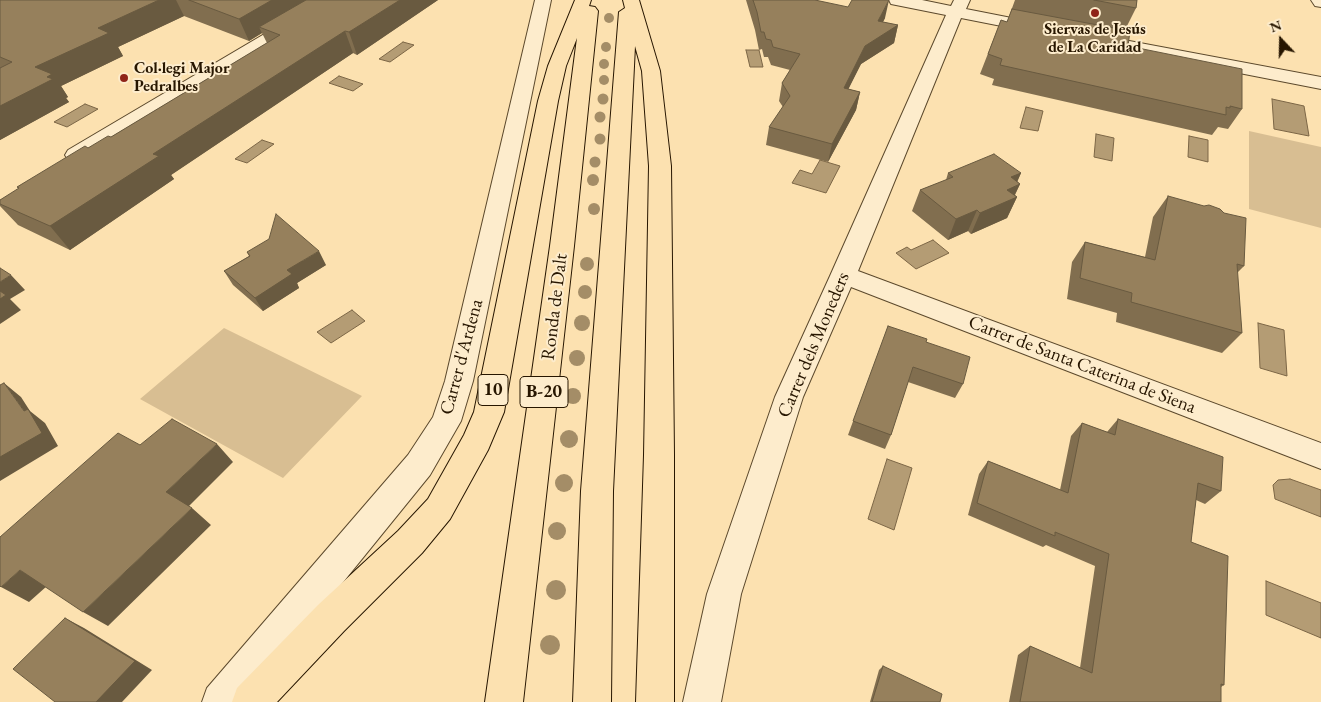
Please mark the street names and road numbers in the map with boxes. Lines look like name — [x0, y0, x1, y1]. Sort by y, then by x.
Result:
street label: Ronda de Dalt — [537, 252, 573, 362]
street label: Carrer dels Moneders — [773, 269, 855, 421]
street label: Carrer d'Ardena — [436, 297, 488, 417]
street label: Carrer de Santa Caterina de Siena — [965, 311, 1199, 419]
road number: 10 — [478, 374, 508, 406]
road number: B-20 — [520, 377, 568, 408]

